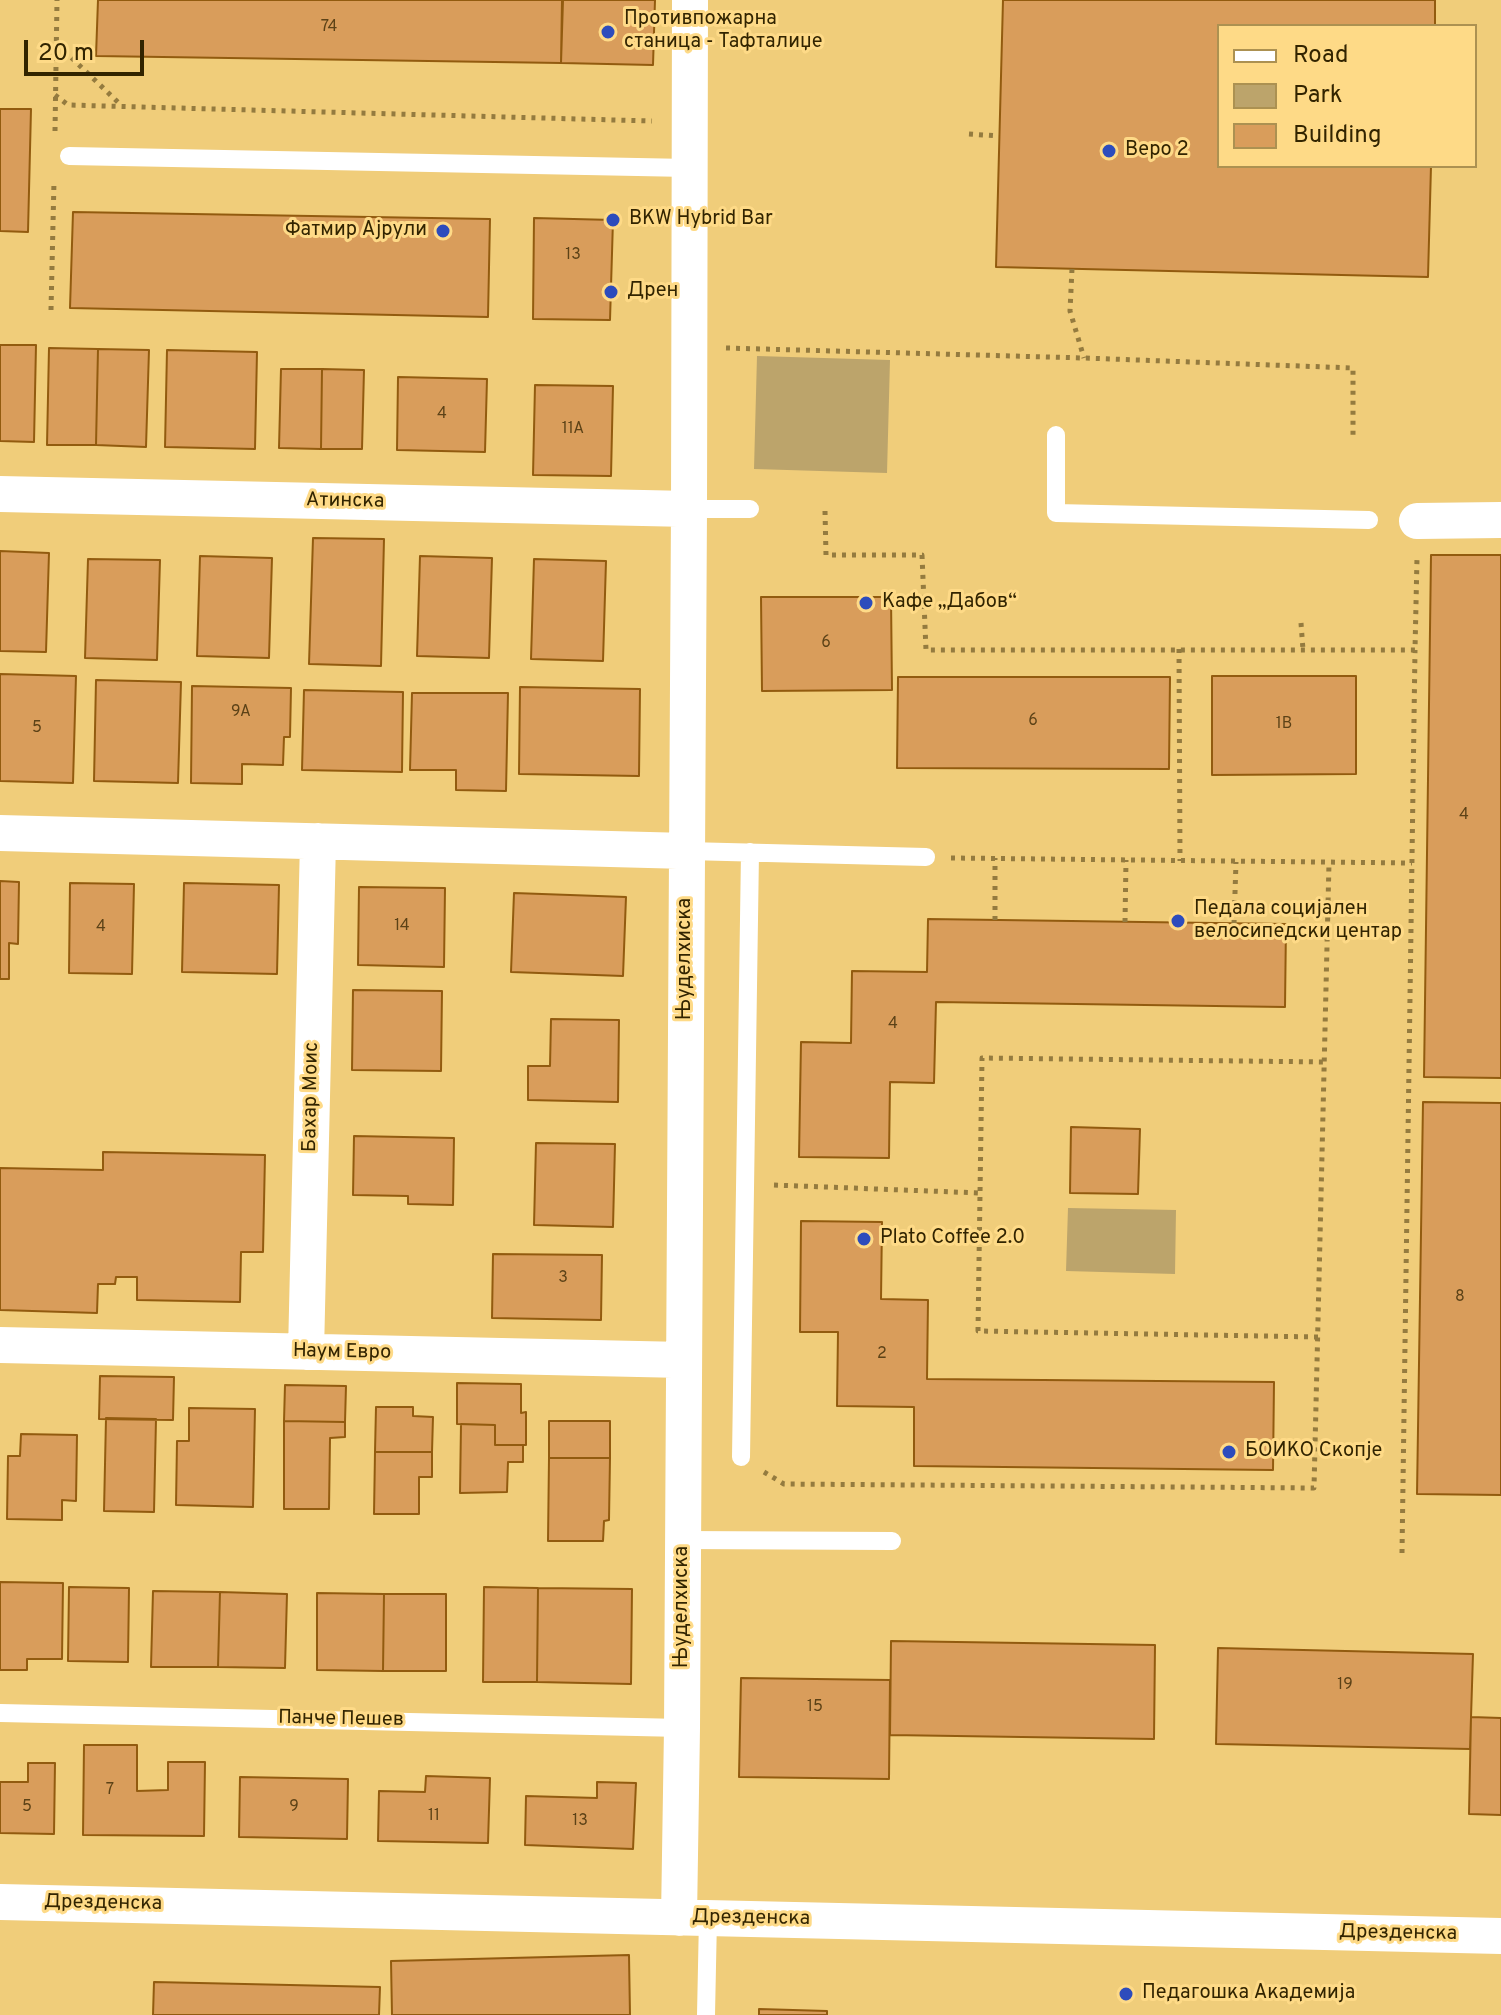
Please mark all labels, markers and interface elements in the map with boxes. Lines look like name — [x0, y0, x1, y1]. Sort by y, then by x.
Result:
place label: Противпожарна станица - Тафталиџе — [624, 8, 823, 55]
house number: 74 — [321, 18, 337, 38]
marker: Противпожарна станица - Тафталиџе — [599, 23, 617, 41]
scale bar — [28, 24, 148, 74]
legend — [1217, 24, 1477, 168]
text: 20 m — [38, 39, 94, 69]
text: Road — [1293, 41, 1349, 71]
text: Park — [1293, 81, 1343, 111]
text: Building — [1293, 121, 1382, 151]
place label: Веро 2 — [1125, 139, 1189, 163]
marker: Веро 2 — [1100, 142, 1118, 160]
place label: BKW Hybrid Bar — [629, 208, 773, 232]
marker: BKW Hybrid Bar — [604, 211, 622, 229]
place label: Фатмир Ајрули — [285, 219, 427, 243]
marker: Фатмир Ајрули — [434, 222, 452, 240]
house number: 13 — [565, 246, 581, 266]
place label: Дрен — [627, 280, 678, 304]
marker: Дрен — [602, 283, 620, 301]
house number: 4 — [437, 405, 447, 425]
house number: 11А — [562, 420, 584, 440]
street label: Атинска — [306, 489, 384, 515]
place label: Кафе „Дабов“ — [882, 591, 1017, 615]
marker: Кафе „Дабов“ — [857, 594, 875, 612]
house number: 6 — [821, 634, 831, 654]
house number: 9A — [231, 703, 251, 723]
house number: 6 — [1028, 712, 1038, 732]
house number: 1B — [1276, 715, 1292, 735]
house number: 5 — [32, 719, 42, 739]
house number: 4 — [1459, 806, 1469, 826]
street label: Њуделхиска — [674, 898, 698, 1020]
place label: Педала социјален велосипедски центар — [1194, 898, 1402, 945]
marker: Педала социјален велосипедски центар — [1169, 912, 1187, 930]
house number: 14 — [394, 917, 410, 937]
house number: 4 — [96, 918, 106, 938]
house number: 4 — [888, 1015, 898, 1035]
street label: Бахар Моис — [299, 1042, 325, 1152]
place label: Plato Coffee 2.0 — [880, 1227, 1025, 1251]
marker: Plato Coffee 2.0 — [855, 1230, 873, 1248]
house number: 3 — [558, 1269, 568, 1289]
house number: 8 — [1455, 1288, 1465, 1308]
street label: Наум Евро — [293, 1340, 391, 1366]
house number: 2 — [877, 1345, 887, 1365]
place label: БОИКО Скопје — [1245, 1440, 1382, 1464]
marker: БОИКО Скопје — [1220, 1443, 1238, 1461]
street label: Њуделхиска — [671, 1546, 695, 1668]
house number: 19 — [1337, 1676, 1353, 1696]
house number: 15 — [807, 1698, 823, 1718]
street label: Панче Пешев — [278, 1707, 404, 1733]
house number: 7 — [106, 1781, 114, 1801]
house number: 5 — [22, 1798, 32, 1818]
house number: 9 — [289, 1798, 299, 1818]
house number: 11 — [428, 1807, 440, 1827]
house number: 13 — [572, 1812, 588, 1832]
street label: Дрезденска — [44, 1891, 162, 1917]
street label: Дрезденска — [692, 1906, 810, 1932]
street label: Дрезденска — [1339, 1921, 1457, 1947]
place label: Педагошка Академија — [1142, 1982, 1355, 2006]
marker: Педагошка Академија — [1117, 1985, 1135, 2003]

